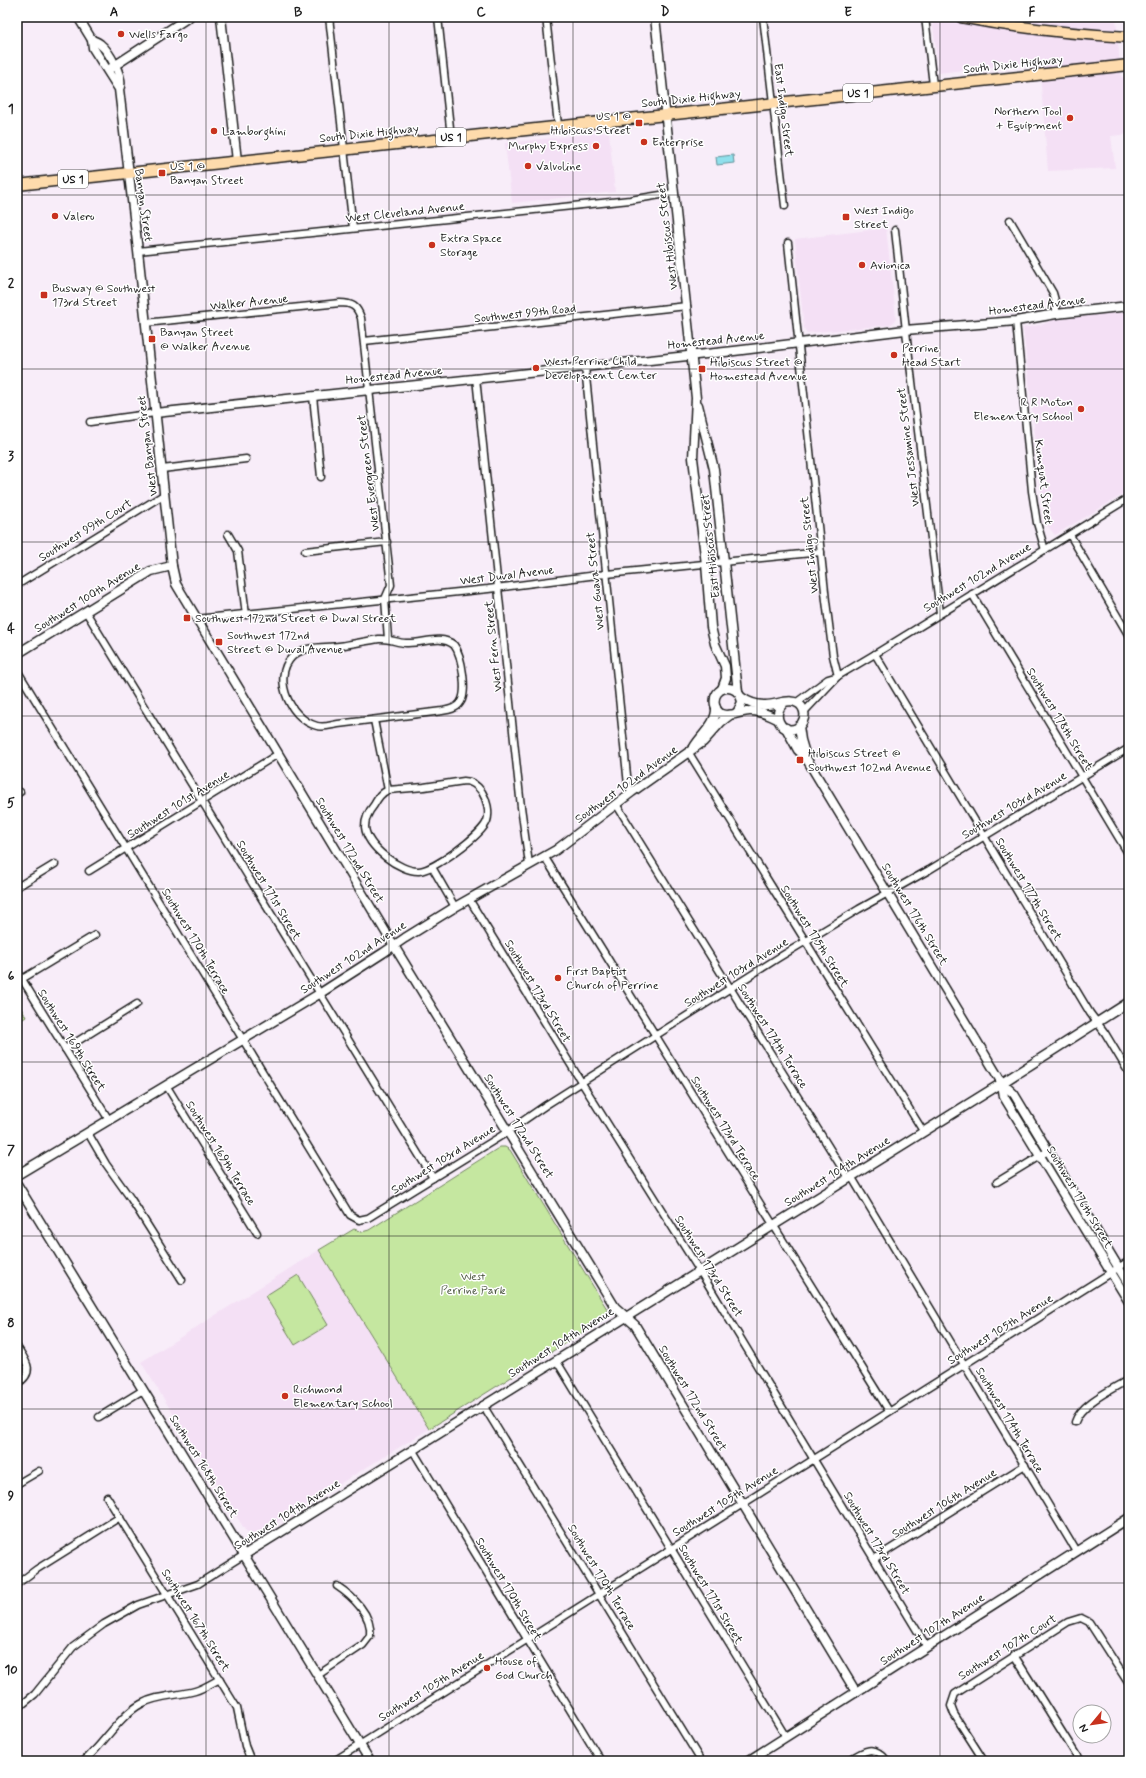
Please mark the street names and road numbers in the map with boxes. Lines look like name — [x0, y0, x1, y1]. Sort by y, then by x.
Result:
street label: South Dixie Highway — [963, 52, 1064, 79]
street label: East Indigo Street — [769, 62, 797, 158]
road number: US 1 — [843, 84, 873, 102]
street label: South Dixie Highway — [641, 86, 742, 113]
street label: South Dixie Highway — [319, 121, 420, 148]
road number: US 1 — [436, 128, 466, 146]
street label: Banyan Street — [130, 168, 156, 243]
road number: US 1 — [58, 170, 88, 188]
street label: West Hibiscus Street — [653, 181, 683, 291]
street label: West Cleveland Avenue — [345, 199, 466, 227]
street label: Walker Avenue — [209, 291, 289, 315]
street label: Homestead Avenue — [988, 292, 1087, 320]
street label: Southwest 99th Road — [473, 301, 577, 327]
street label: Homestead Avenue — [667, 328, 766, 354]
street label: Homestead Avenue — [345, 363, 444, 389]
street label: West Jessamine Street — [894, 386, 924, 507]
street label: West Banyan Street — [134, 394, 162, 497]
street label: West Evergreen Street — [354, 413, 384, 532]
street label: Kumquat Street — [1030, 439, 1056, 526]
street label: East Hibiscus Street — [698, 493, 724, 599]
street label: Southwest 99th Court — [36, 496, 135, 566]
street label: West Indigo Street — [797, 496, 823, 594]
street label: West Guava Street — [583, 531, 609, 631]
street label: Southwest 102nd Avenue — [921, 539, 1035, 616]
street label: Southwest 100th Avenue — [31, 559, 144, 637]
street label: West Duval Avenue — [459, 562, 555, 590]
street label: West Fern Street — [481, 599, 507, 692]
street label: Southwest 178th Street — [1022, 665, 1096, 774]
street label: Southwest 102nd Avenue — [572, 742, 681, 828]
street label: Southwest 101st Avenue — [124, 767, 233, 843]
street label: Southwest 103rd Avenue — [959, 768, 1070, 844]
street label: Southwest 172nd Street — [311, 795, 387, 907]
street label: Southwest 177th Street — [991, 835, 1065, 944]
street label: Southwest 171st Street — [232, 838, 304, 943]
street label: Southwest 176th Street — [877, 860, 951, 969]
street label: Southwest 175th Street — [776, 882, 852, 991]
street label: Southwest 170th Terrace — [157, 886, 233, 998]
street label: Southwest 102nd Avenue — [297, 917, 410, 998]
street label: Southwest 103rd Avenue — [681, 934, 792, 1011]
street label: Southwest 173rd Street — [500, 937, 574, 1046]
street label: Southwest 174th Terrace — [733, 981, 811, 1092]
street label: Southwest 169th Street — [33, 986, 109, 1095]
street label: Southwest 172nd Street — [479, 1071, 557, 1182]
street label: Southwest 173rd Terrace — [687, 1073, 764, 1184]
street label: Southwest 169th Terrace — [181, 1098, 259, 1209]
street label: Southwest 103rd Avenue — [388, 1121, 499, 1198]
street label: Southwest 104th Avenue — [782, 1133, 894, 1211]
street label: Southwest 176th Street — [1042, 1143, 1116, 1252]
street label: Southwest 173rd Street — [670, 1213, 746, 1321]
street label: Southwest 105th Avenue — [945, 1291, 1056, 1369]
street label: Southwest 104th Avenue — [506, 1304, 618, 1382]
street label: Southwest 172nd Street — [654, 1343, 730, 1455]
street label: Southwest 174th Terrace — [971, 1365, 1047, 1477]
street label: Southwest 168th Street — [165, 1412, 241, 1521]
street label: Southwest 105th Avenue — [670, 1463, 781, 1541]
street label: Southwest 106th Avenue — [889, 1465, 1000, 1543]
street label: Southwest 104th Avenue — [232, 1476, 344, 1554]
street label: Southwest 173rd Street — [839, 1489, 913, 1598]
street label: Southwest 170th Terrace — [563, 1522, 639, 1634]
street label: Southwest 170th Street — [471, 1535, 545, 1644]
street label: Southwest 171st Street — [674, 1542, 746, 1647]
street label: Southwest 167th Street — [157, 1566, 233, 1675]
street label: Southwest 107th Avenue — [877, 1590, 988, 1670]
street label: Southwest 107th Court — [955, 1611, 1060, 1685]
street label: Southwest 105th Avenue — [376, 1648, 487, 1726]

